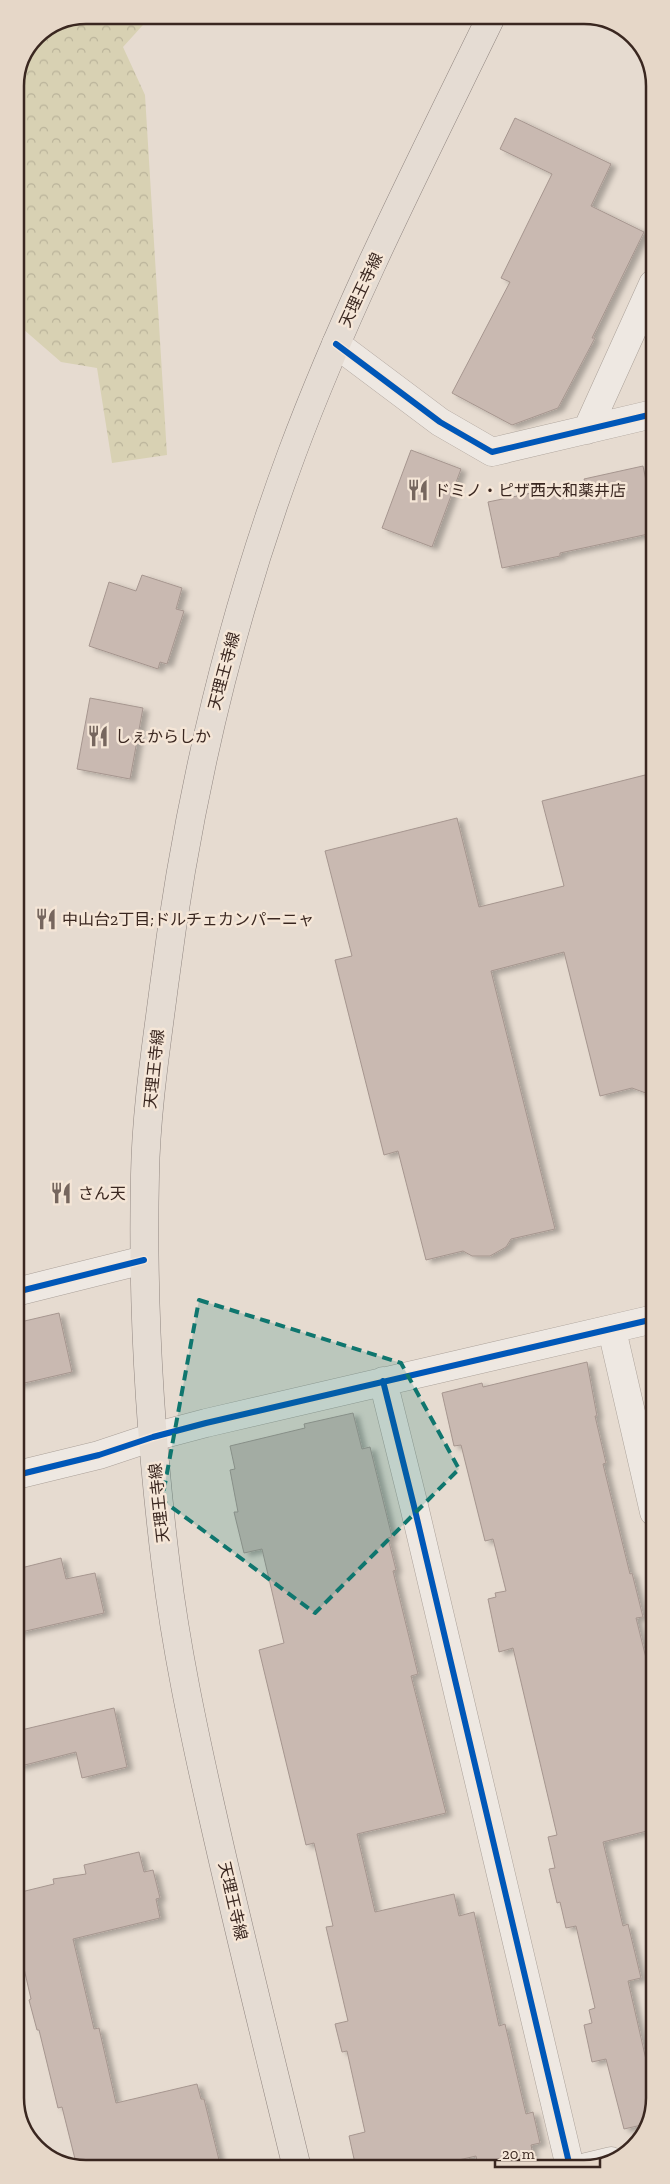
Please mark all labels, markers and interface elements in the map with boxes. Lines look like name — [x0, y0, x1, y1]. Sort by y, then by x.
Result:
street label: 天理王寺線 — [335, 250, 387, 330]
restaurant icon: ドミノ・ピザ西大和薬井店 — [405, 477, 431, 503]
place label: ドミノ・ピザ西大和薬井店 — [434, 481, 626, 500]
street label: 天理王寺線 — [204, 630, 244, 712]
restaurant icon: しぇからしか — [85, 723, 111, 749]
place label: しぇからしか — [115, 727, 211, 746]
restaurant icon: 中山台2丁目;ドルチェカンパーニャ — [33, 906, 59, 932]
place label: 中山台2丁目;ドルチェカンパーニャ — [62, 910, 314, 929]
street label: 天理王寺線 — [140, 1028, 168, 1110]
restaurant icon: さん天 — [48, 1180, 74, 1206]
place label: さん天 — [78, 1184, 126, 1203]
street label: 天理王寺線 — [145, 1462, 173, 1544]
street label: 天理王寺線 — [215, 1860, 251, 1942]
scale bar — [495, 2136, 600, 2168]
text: 20 m — [502, 2145, 535, 2163]

